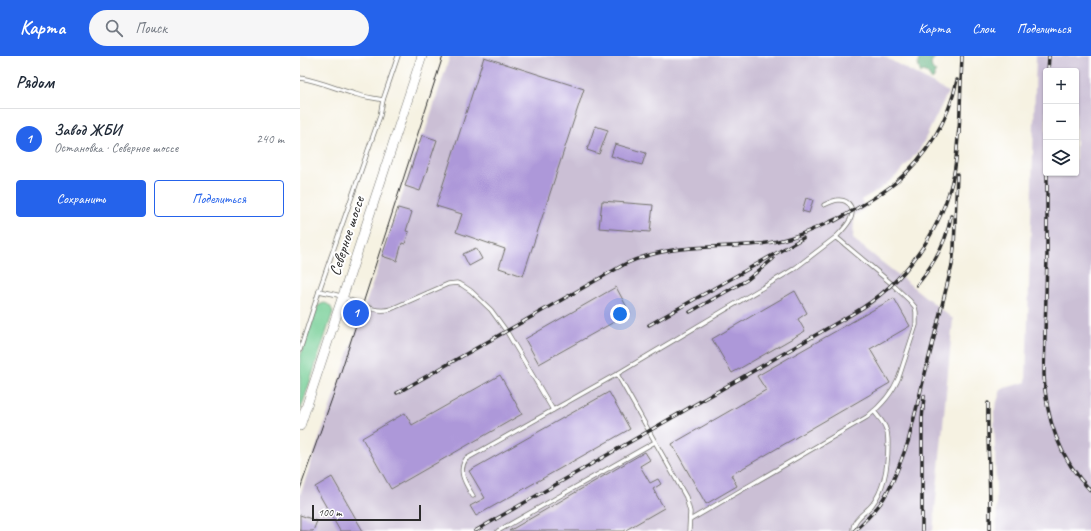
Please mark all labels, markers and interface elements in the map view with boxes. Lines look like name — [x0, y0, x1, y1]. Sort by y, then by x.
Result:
search box — [89, 10, 369, 46]
text: Карта — [20, 16, 65, 40]
icon: search — [103, 17, 125, 39]
text: Поиск — [135, 19, 167, 38]
text: Карта — [918, 20, 950, 37]
text: Слои — [972, 20, 995, 37]
text: Поделиться — [1017, 20, 1071, 37]
map controls — [1043, 68, 1079, 176]
button: + — [1043, 68, 1079, 104]
text: Рядом — [16, 72, 54, 93]
button: − — [1043, 104, 1079, 140]
text: Завод ЖБИ — [54, 121, 121, 140]
text: 1 — [26, 131, 32, 147]
text: 240 m — [256, 131, 284, 147]
text: Остановка · Северное шоссе — [54, 140, 178, 156]
button: layers — [1043, 140, 1079, 176]
button: Сохранить — [16, 180, 146, 217]
button: Поделиться — [154, 180, 284, 217]
street label: Северное шоссе — [325, 192, 370, 278]
pin: 1 — [343, 298, 369, 328]
your location — [610, 304, 630, 324]
scale bar — [312, 503, 421, 522]
text: 100 m — [318, 505, 342, 519]

